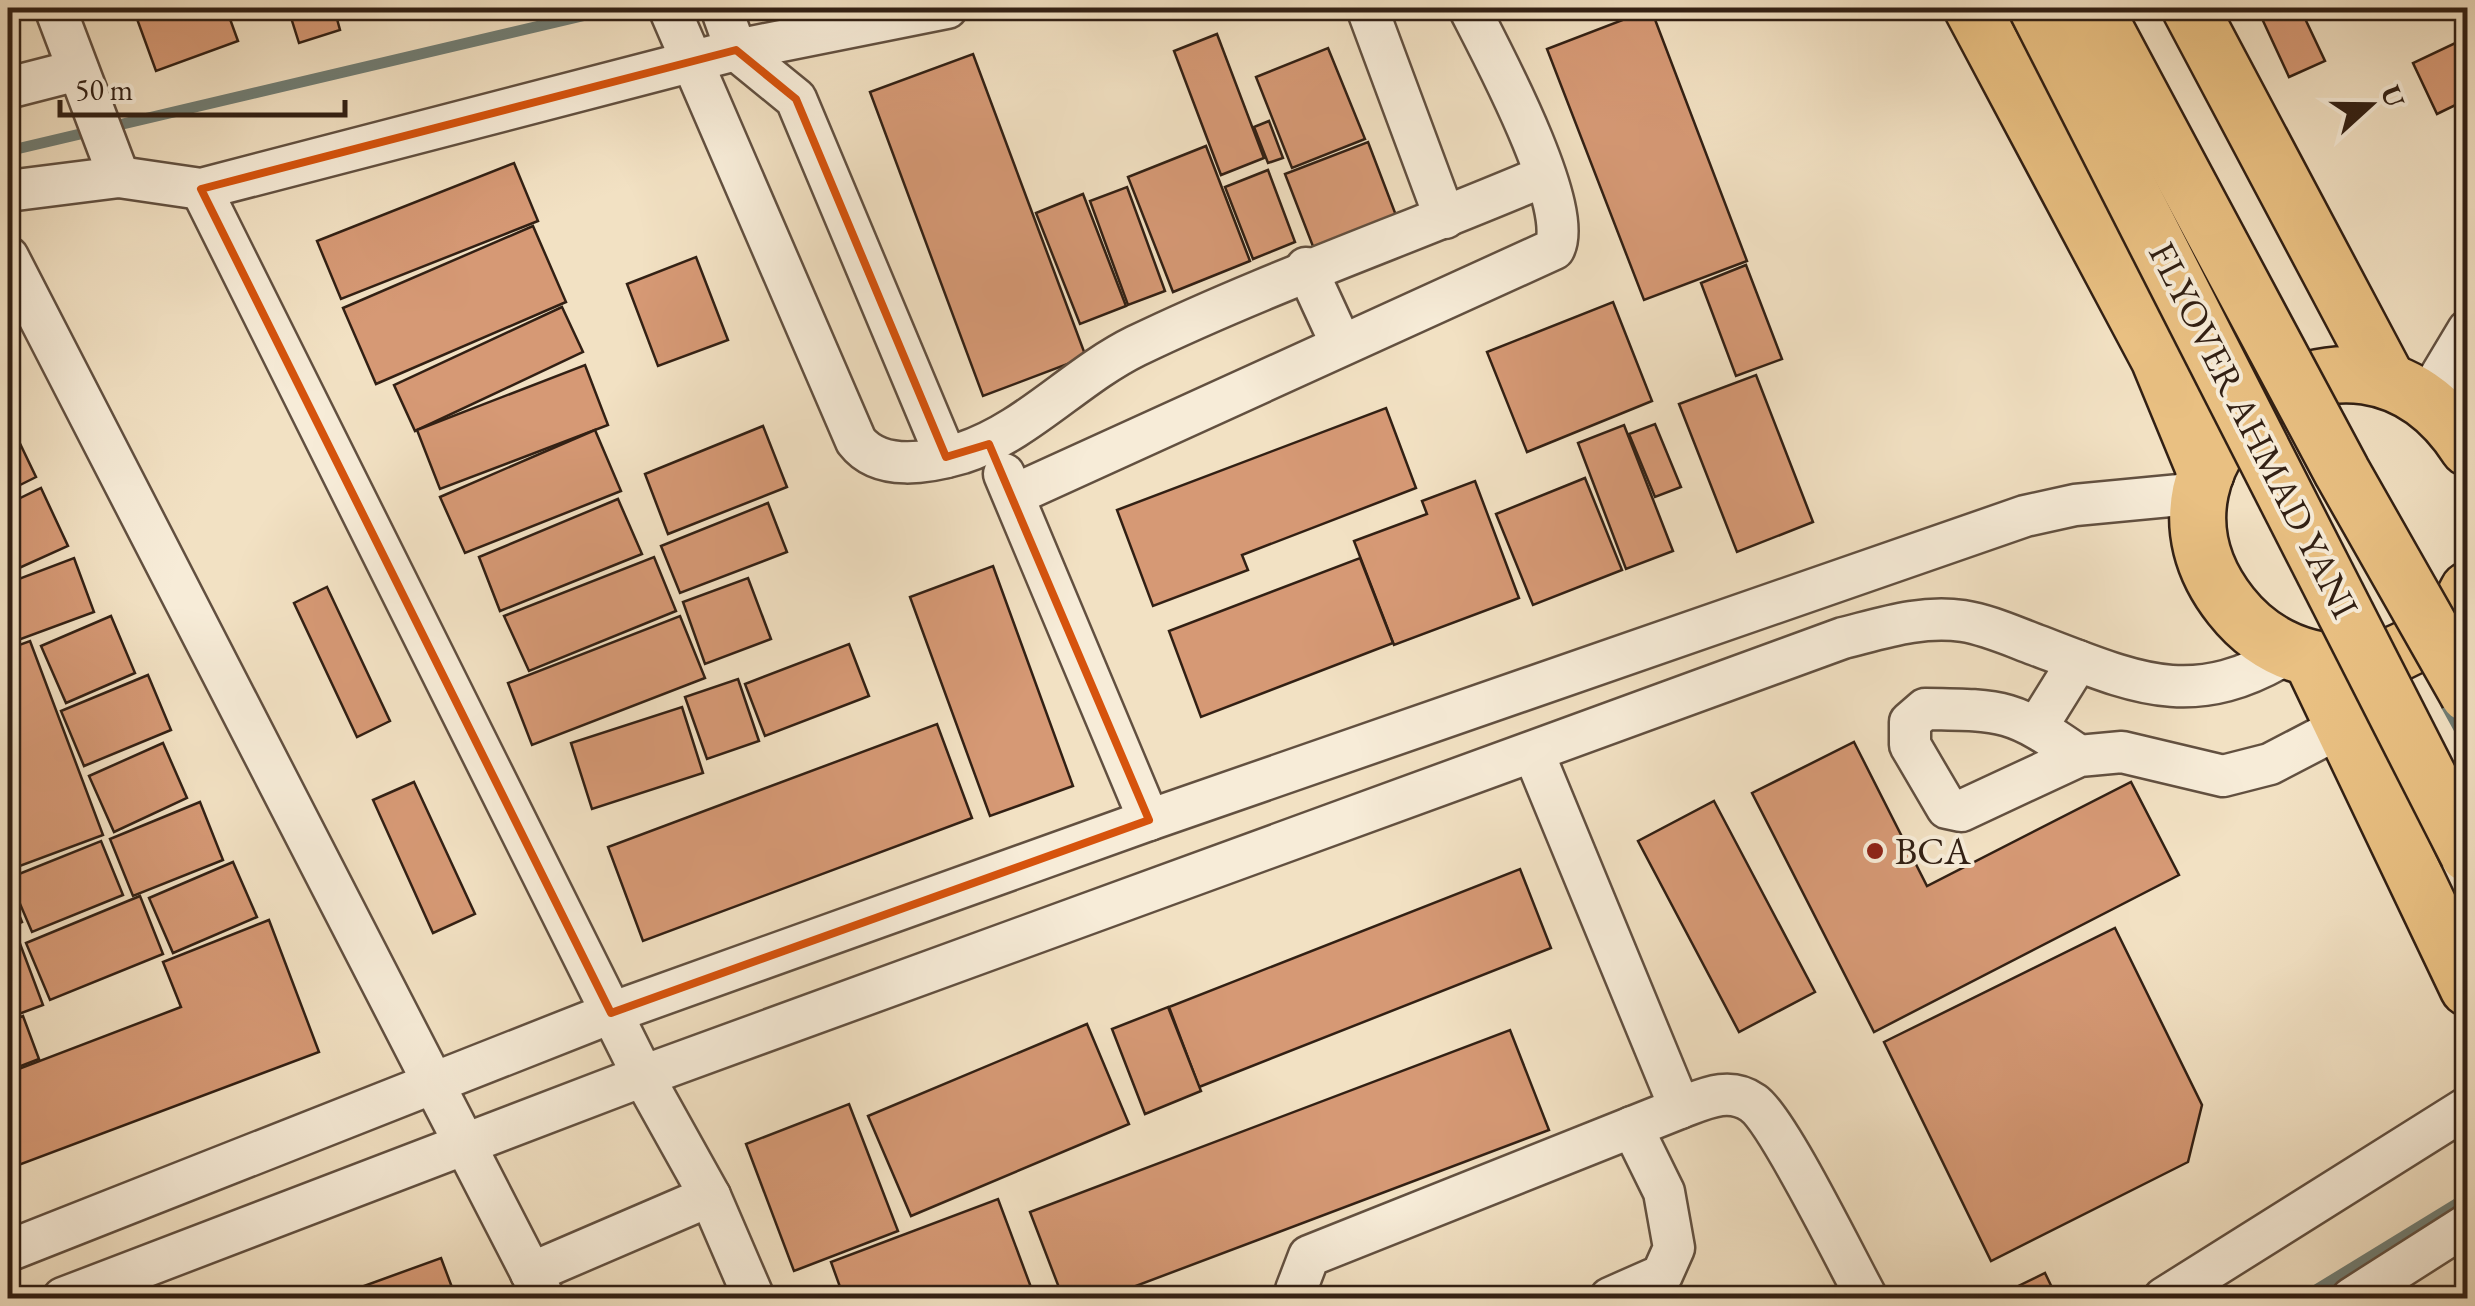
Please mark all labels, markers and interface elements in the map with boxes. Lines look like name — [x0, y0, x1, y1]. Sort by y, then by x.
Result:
scale bar — [60, 55, 345, 117]
north arrow — [2320, 55, 2420, 155]
text: 50 m — [75, 70, 133, 109]
text: U — [2373, 80, 2414, 112]
street label: FLYOVER AHMAD YANI — [2138, 234, 2371, 626]
place label: BCA — [1895, 826, 1971, 875]
marker: BCA — [1864, 840, 1886, 862]

